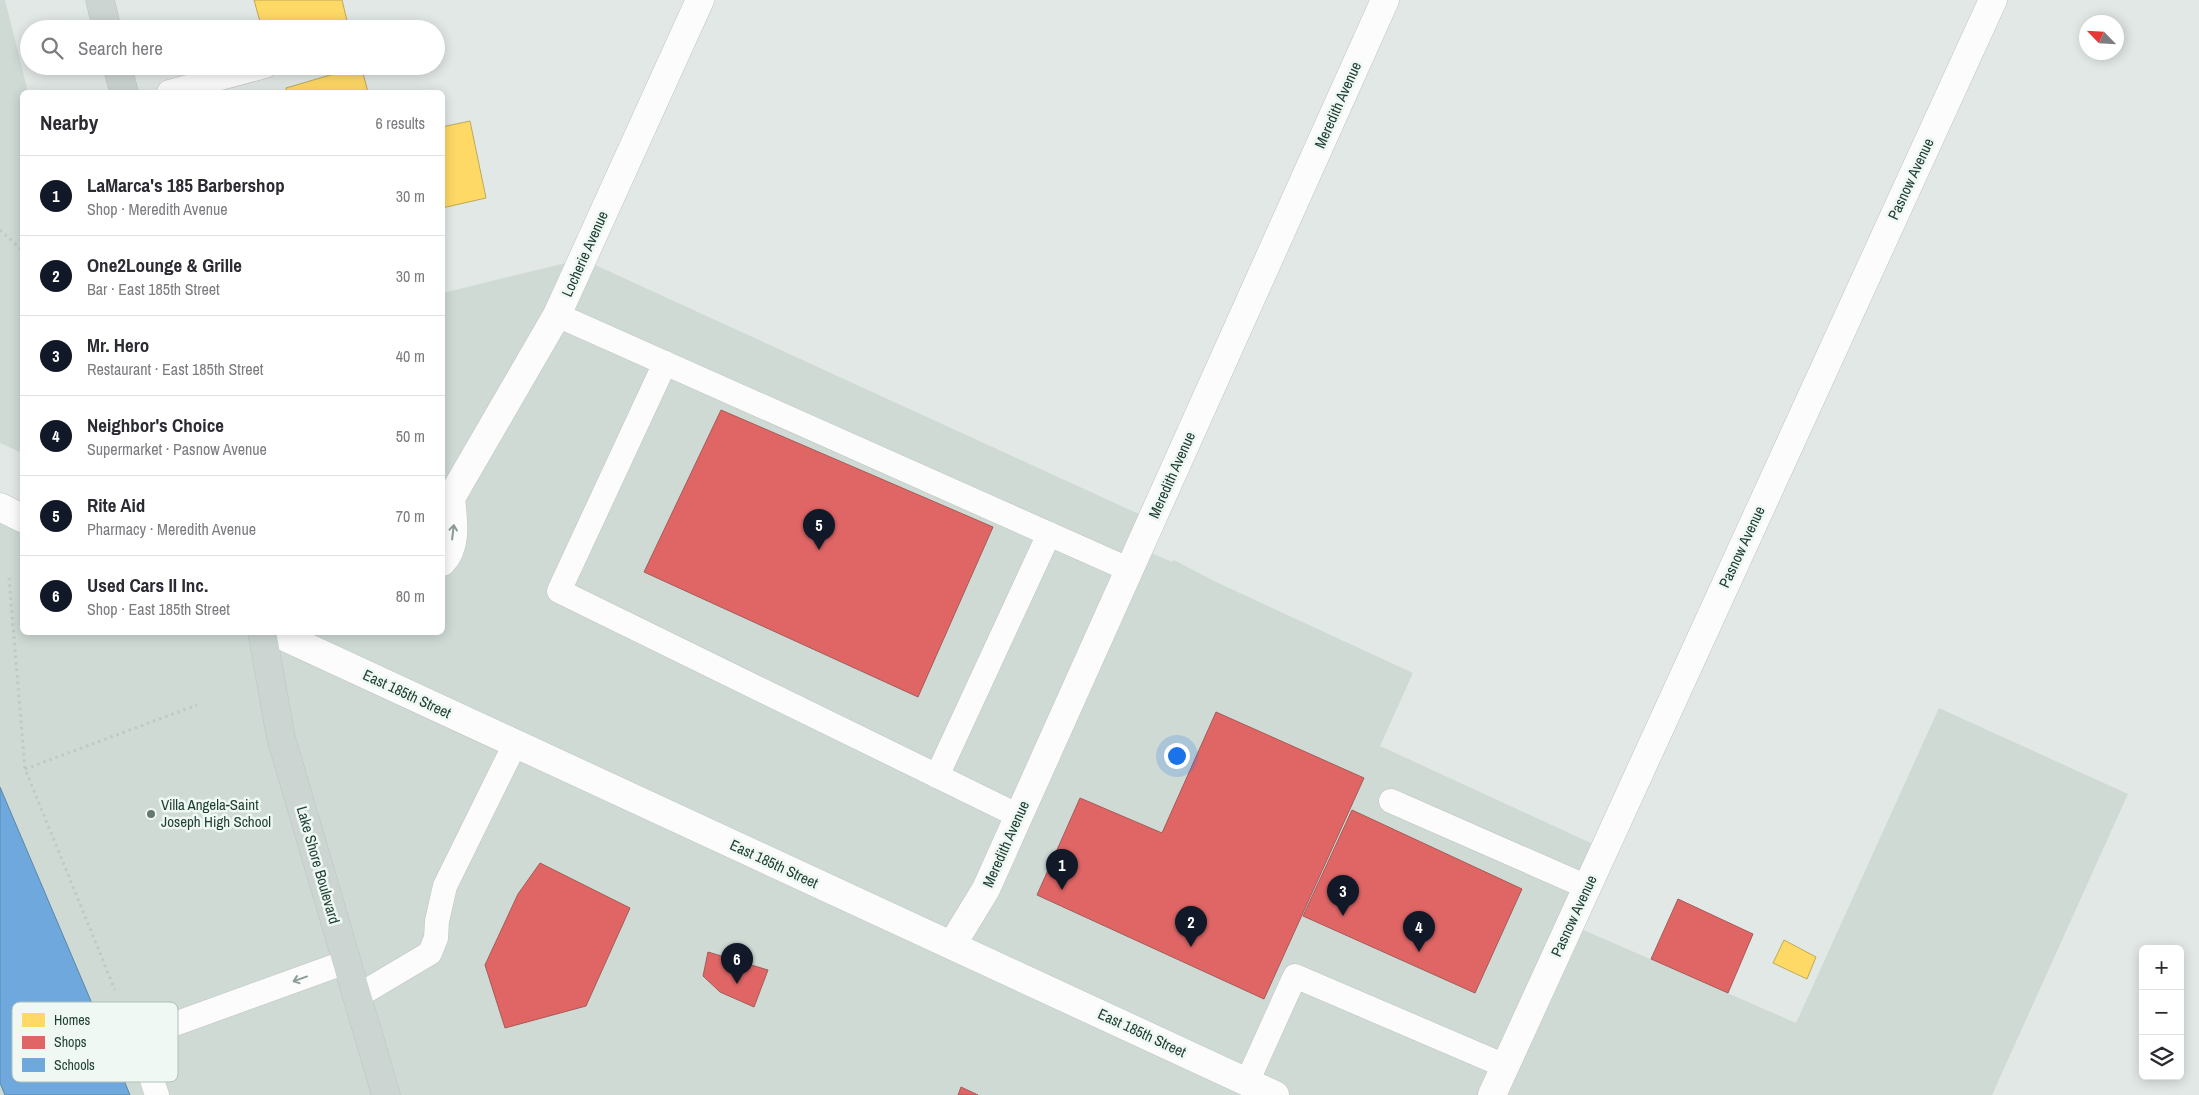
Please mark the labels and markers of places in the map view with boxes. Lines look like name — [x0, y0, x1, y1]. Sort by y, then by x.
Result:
pin: 5 — [803, 509, 835, 550]
place label: Villa Angela-Saint Joseph High School — [161, 794, 271, 832]
marker: Villa Angela-Saint Joseph High School — [145, 808, 157, 820]
pin: 1 — [1046, 849, 1078, 890]
pin: 3 — [1327, 875, 1359, 916]
pin: 2 — [1175, 906, 1207, 947]
pin: 4 — [1403, 911, 1435, 952]
pin: 6 — [721, 943, 753, 984]

